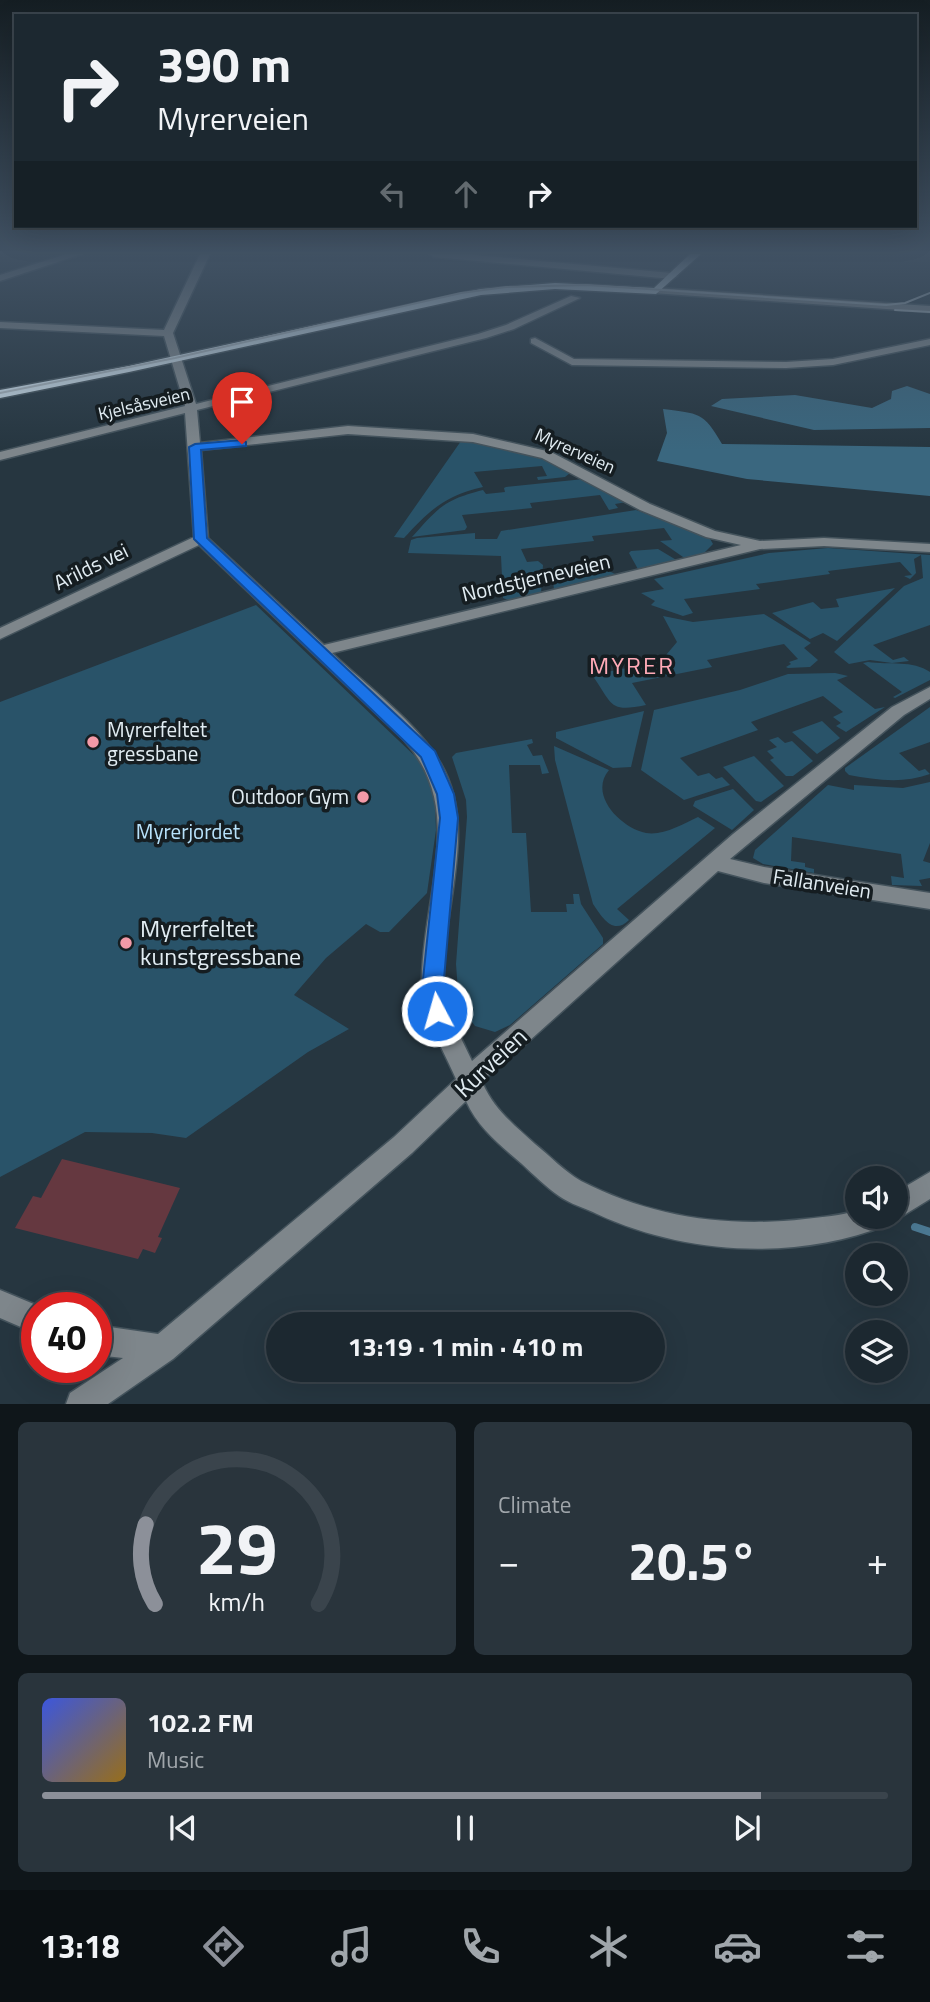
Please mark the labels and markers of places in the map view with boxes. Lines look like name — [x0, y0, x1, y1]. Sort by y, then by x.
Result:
pin — [212, 372, 272, 444]
place label: Myrerfeltet gressbane — [107, 713, 208, 769]
marker: Myrerfeltet gressbane — [85, 734, 101, 750]
place label: Outdoor Gym — [231, 780, 349, 812]
marker: Outdoor Gym — [355, 789, 371, 805]
place label: Myrerfeltet kunstgressbane — [140, 910, 301, 974]
marker: Myrerfeltet kunstgressbane — [118, 935, 134, 951]

